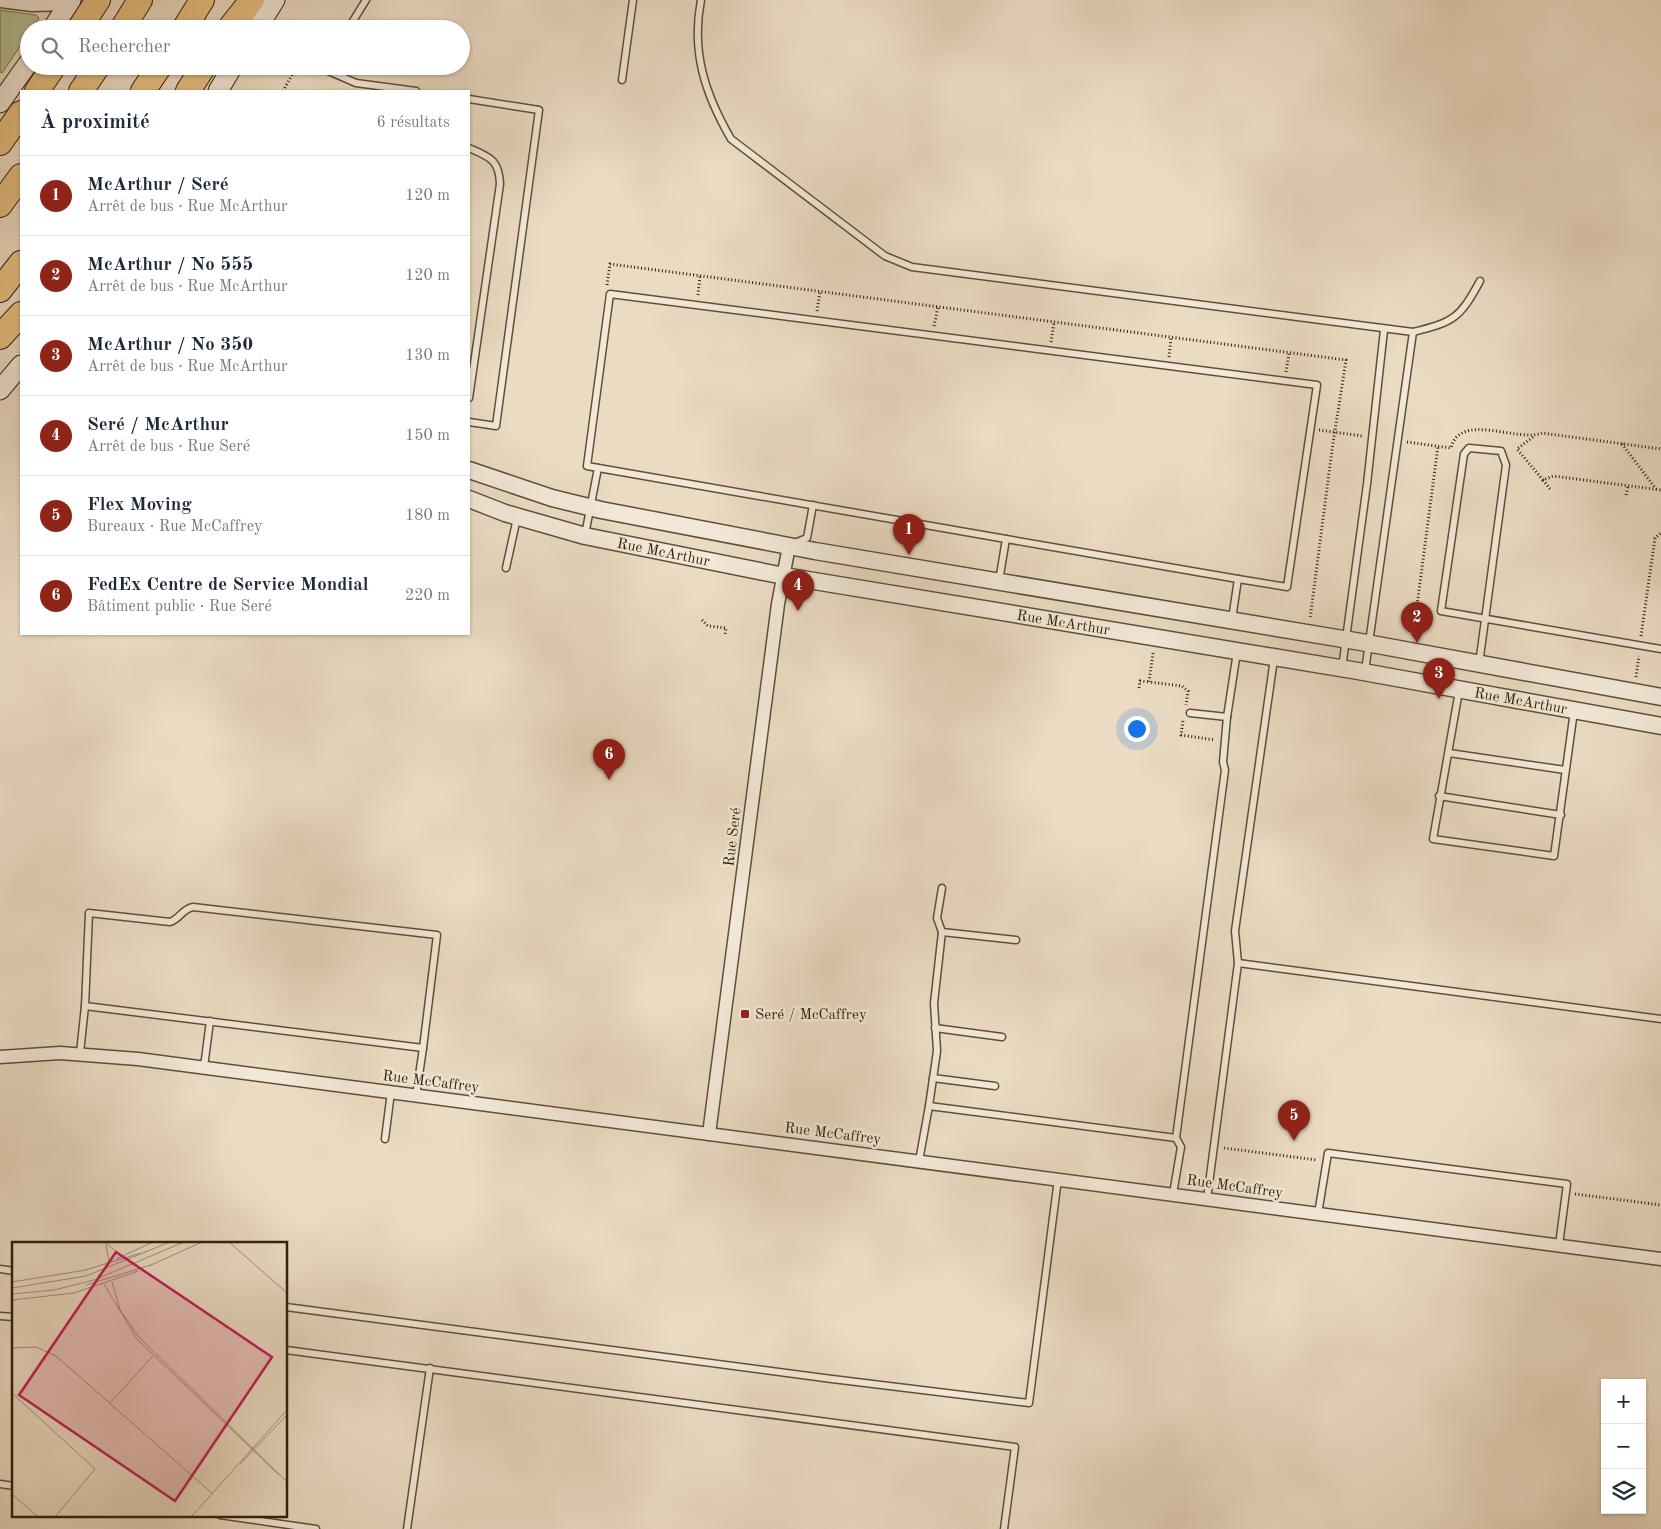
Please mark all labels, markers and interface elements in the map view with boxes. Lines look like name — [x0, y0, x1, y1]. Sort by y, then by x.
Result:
search box — [20, 20, 470, 75]
icon: search — [38, 34, 66, 62]
text: Rechercher — [78, 38, 171, 57]
text: À proximité — [40, 112, 150, 133]
text: 6 résultats — [376, 115, 450, 131]
text: McArthur / Seré — [87, 176, 229, 195]
text: 1 — [51, 188, 61, 204]
text: 120 m — [405, 188, 450, 204]
text: Arrêt de bus · Rue McArthur — [87, 199, 288, 215]
text: McArthur / No 555 — [87, 256, 253, 275]
text: 2 — [51, 268, 61, 284]
text: 120 m — [405, 268, 450, 284]
text: Arrêt de bus · Rue McArthur — [87, 279, 288, 295]
text: McArthur / No 350 — [87, 336, 253, 355]
text: 3 — [51, 348, 61, 364]
text: 130 m — [405, 348, 450, 364]
text: Arrêt de bus · Rue McArthur — [87, 359, 288, 375]
text: Seré / McArthur — [87, 416, 229, 435]
text: 4 — [51, 428, 61, 444]
text: 150 m — [405, 428, 450, 444]
text: Arrêt de bus · Rue Seré — [87, 439, 250, 455]
text: Flex Moving — [87, 496, 192, 515]
text: 5 — [51, 508, 61, 524]
text: 180 m — [405, 508, 450, 524]
pin: 1 — [893, 514, 925, 555]
text: Bureaux · Rue McCaffrey — [87, 519, 263, 535]
street label: Rue McArthur — [616, 537, 711, 570]
pin: 4 — [782, 570, 814, 611]
text: FedEx Centre de Service Mondial — [87, 576, 369, 595]
text: 6 — [51, 588, 61, 604]
text: 220 m — [405, 588, 450, 604]
text: Bâtiment public · Rue Seré — [87, 599, 272, 615]
pin: 2 — [1401, 602, 1433, 643]
street label: Rue McArthur — [1015, 609, 1111, 639]
pin: 3 — [1423, 658, 1455, 699]
street label: Rue McArthur — [1473, 686, 1568, 718]
your location — [1124, 716, 1150, 742]
pin: 6 — [593, 739, 625, 780]
street label: Rue Seré — [722, 807, 745, 867]
marker: Seré / McCaffrey — [739, 1008, 751, 1020]
place label: Seré / McCaffrey — [755, 1008, 867, 1023]
street label: Rue McCaffrey — [382, 1069, 480, 1096]
pin: 5 — [1278, 1100, 1310, 1141]
street label: Rue McCaffrey — [784, 1121, 882, 1148]
street label: Rue McCaffrey — [1186, 1173, 1284, 1202]
inset map — [12, 1242, 288, 1516]
map controls — [1601, 1379, 1646, 1514]
button: + — [1601, 1379, 1646, 1424]
button: − — [1601, 1424, 1646, 1469]
button: layers — [1601, 1469, 1646, 1514]

